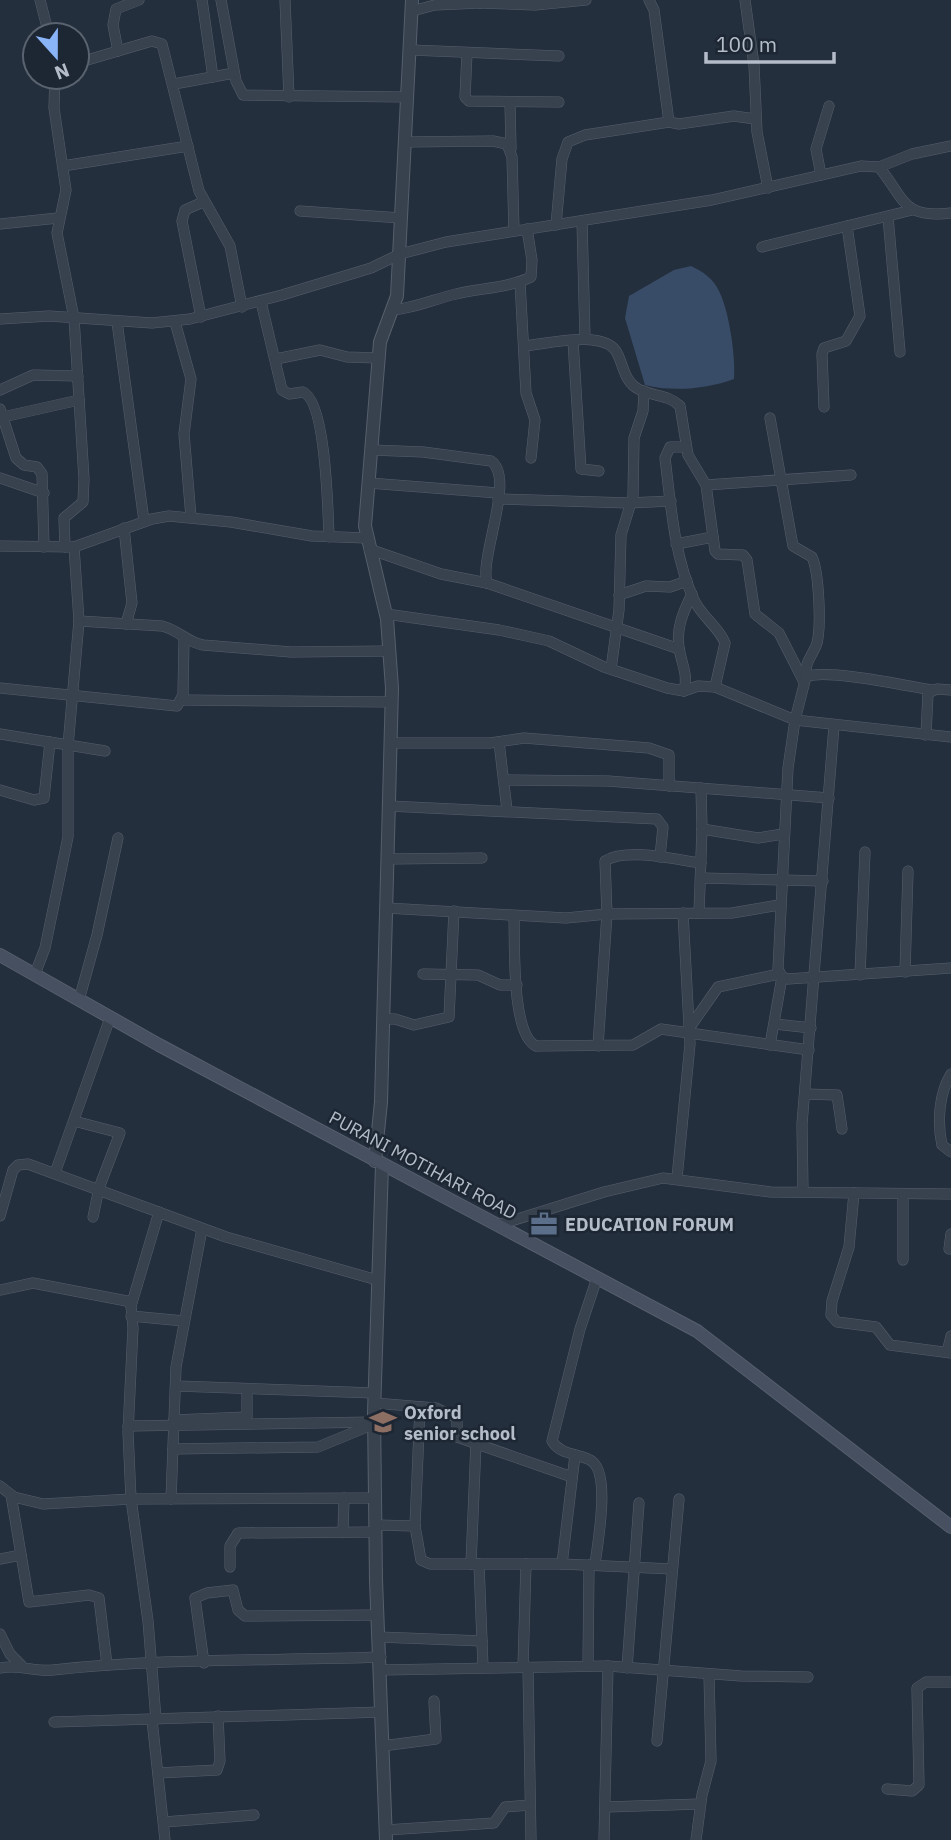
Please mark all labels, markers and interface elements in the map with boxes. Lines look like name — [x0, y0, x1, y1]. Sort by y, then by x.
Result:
north arrow — [21, 21, 91, 91]
scale bar — [706, 21, 834, 65]
text: 100 m — [716, 30, 777, 58]
text: N — [51, 58, 73, 86]
street label: PURANI MOTIHARI ROAD — [325, 1106, 521, 1224]
office icon: EDUCATION FORUM — [529, 1209, 559, 1239]
place label: EDUCATION FORUM — [565, 1213, 734, 1236]
place label: Oxford senior school — [404, 1401, 516, 1445]
school or university icon: Oxford senior school — [368, 1407, 398, 1437]

